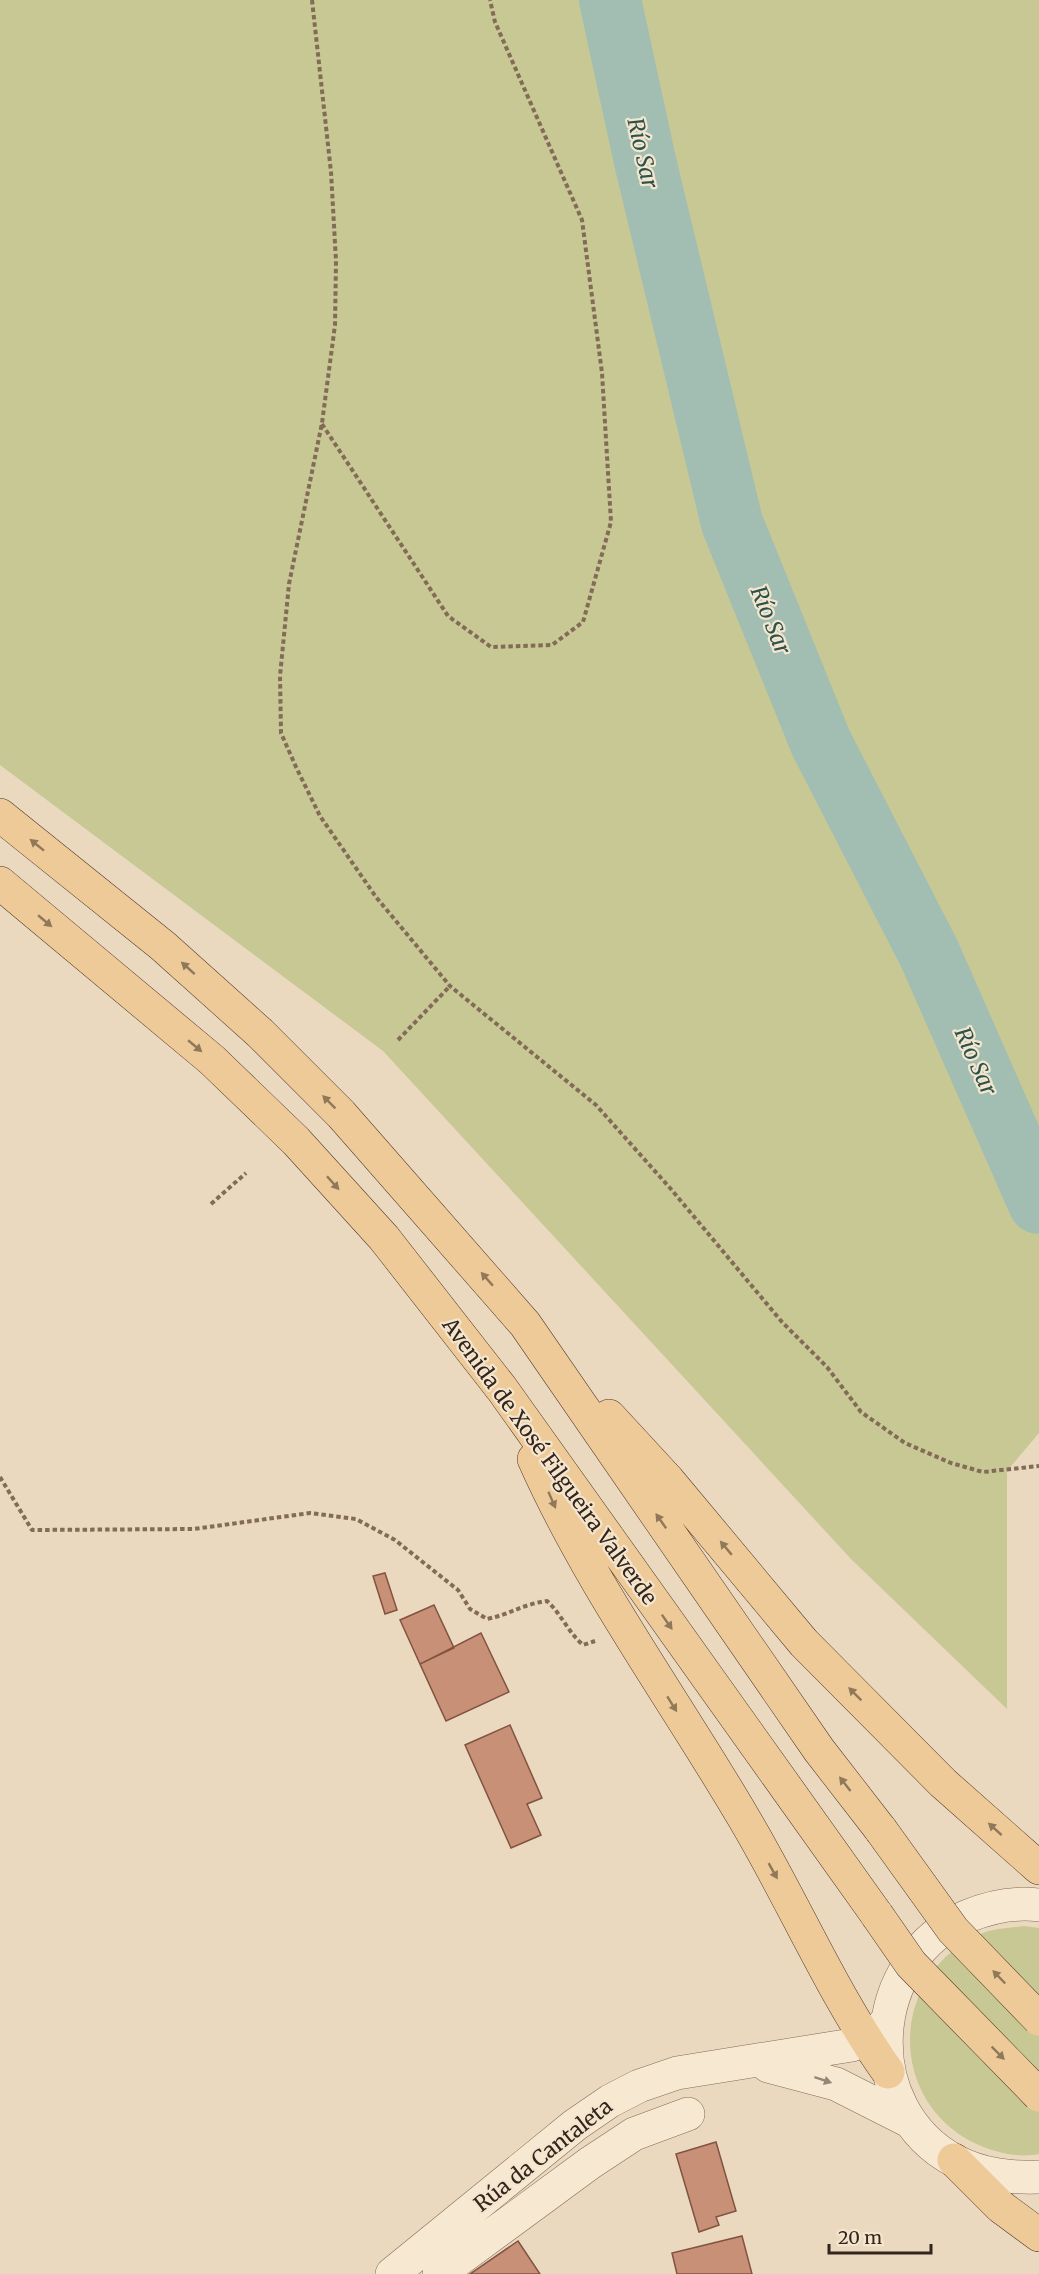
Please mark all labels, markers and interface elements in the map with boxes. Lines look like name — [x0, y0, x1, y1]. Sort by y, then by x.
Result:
water label: Río Sar — [621, 115, 665, 192]
water label: Río Sar — [745, 582, 798, 659]
one-way arrow — [30, 839, 45, 852]
one-way arrow — [37, 914, 53, 927]
one-way arrow — [181, 962, 196, 975]
water label: Río Sar — [949, 1023, 1004, 1100]
one-way arrow — [187, 1039, 203, 1052]
one-way arrow — [323, 1096, 337, 1110]
one-way arrow — [326, 1175, 340, 1190]
one-way arrow — [480, 1272, 494, 1287]
street label: Avenida de Xosé Filgueira Valverde — [436, 1311, 663, 1610]
one-way arrow — [547, 1491, 557, 1509]
one-way arrow — [655, 1513, 667, 1529]
one-way arrow — [719, 1540, 732, 1556]
one-way arrow — [661, 1613, 673, 1629]
one-way arrow — [849, 1687, 863, 1701]
one-way arrow — [666, 1696, 677, 1712]
one-way arrow — [839, 1776, 851, 1792]
one-way arrow — [988, 1823, 1003, 1836]
one-way arrow — [768, 1862, 778, 1879]
one-way arrow — [992, 1969, 1006, 1984]
one-way arrow — [991, 2046, 1005, 2061]
one-way arrow — [814, 2076, 832, 2085]
street label: Rúa da Cantaleta — [468, 2093, 618, 2217]
scale bar — [829, 2217, 931, 2255]
text: 20 m — [838, 2226, 882, 2249]

